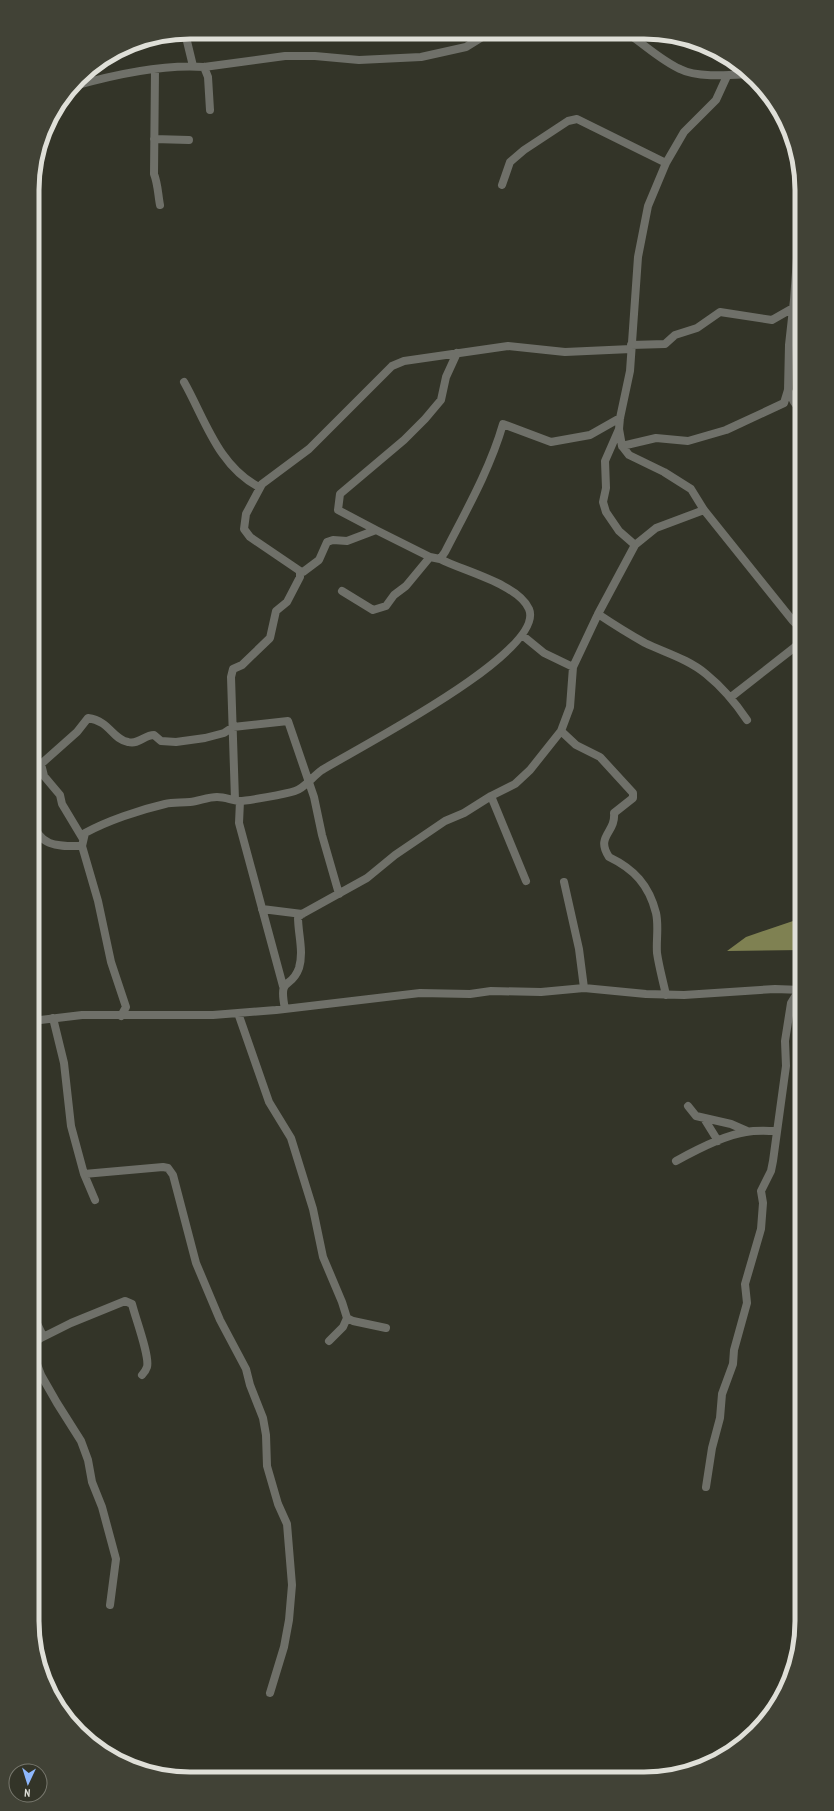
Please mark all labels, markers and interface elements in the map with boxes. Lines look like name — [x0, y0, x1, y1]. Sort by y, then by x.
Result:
north arrow — [8, 1763, 48, 1803]
text: N — [24, 1786, 31, 1800]

